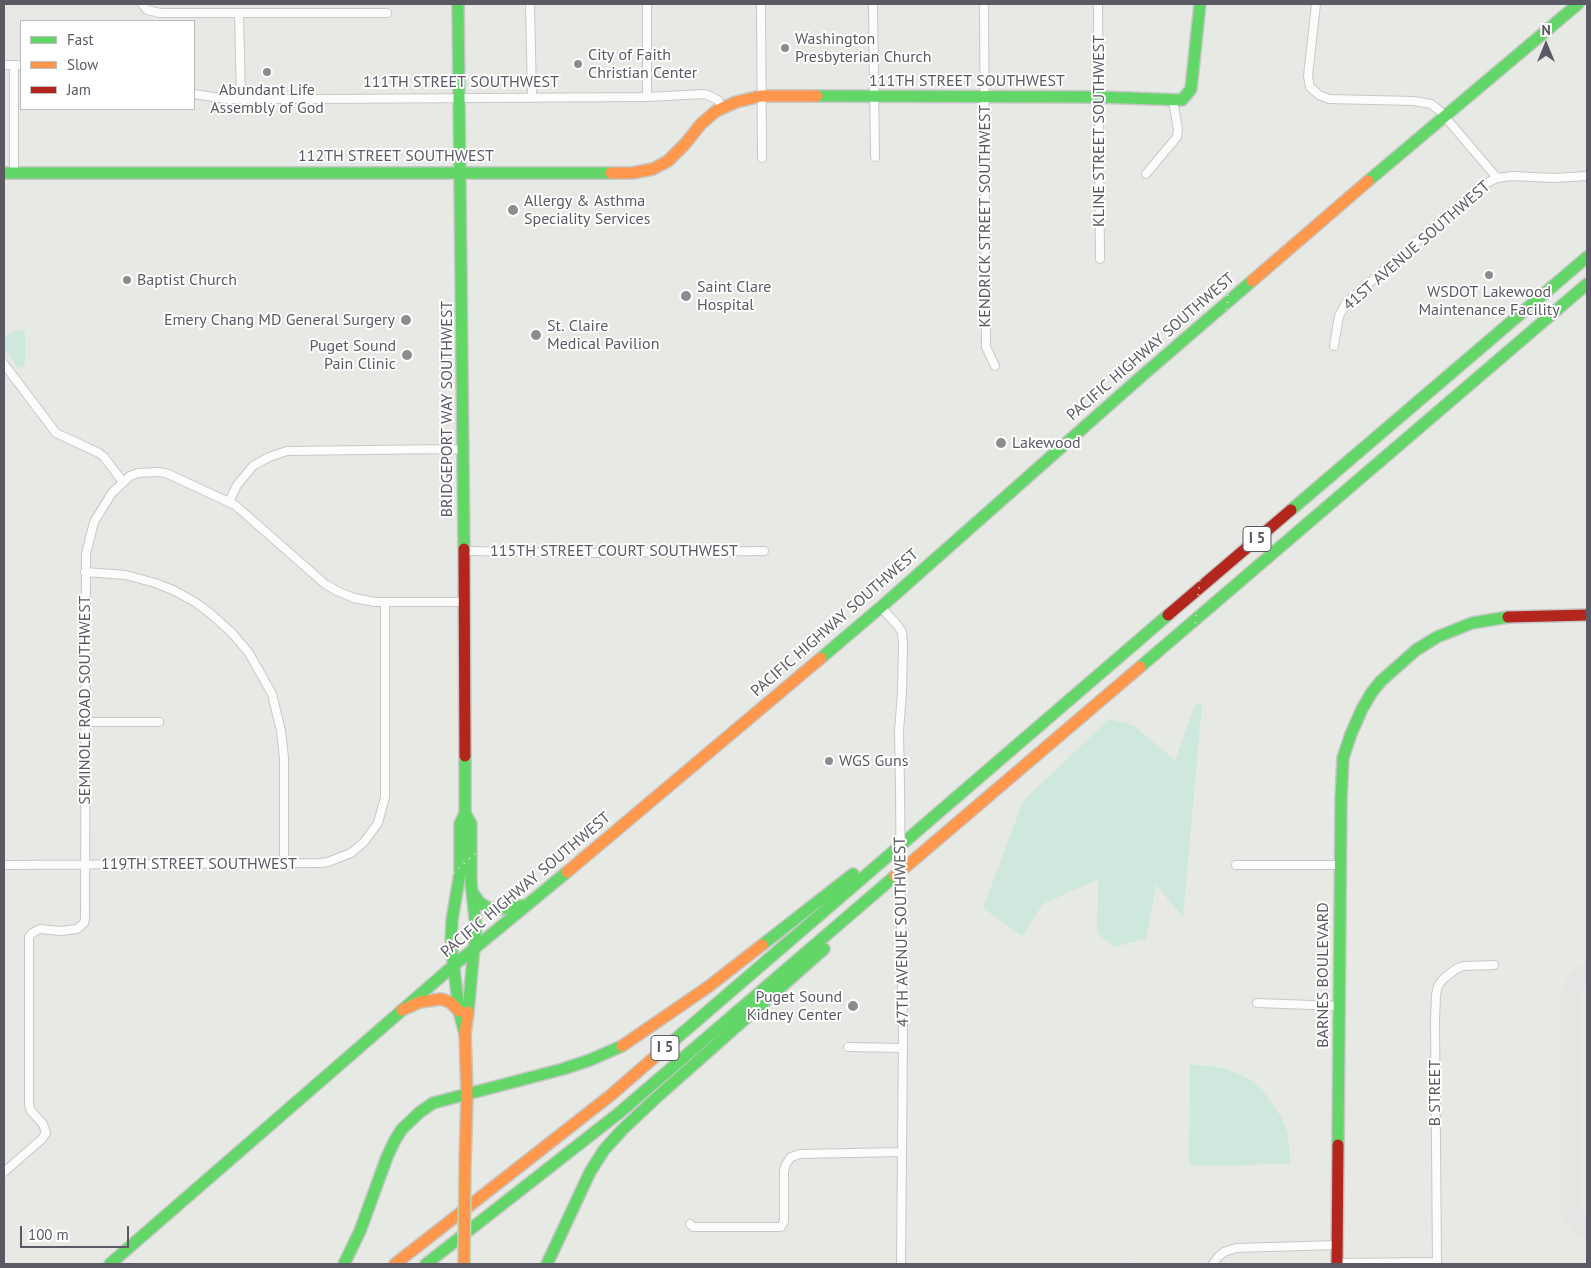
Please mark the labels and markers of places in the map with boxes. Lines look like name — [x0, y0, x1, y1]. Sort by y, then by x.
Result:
place label: Washington Presbyterian Church — [795, 29, 932, 67]
marker: Washington Presbyterian Church — [779, 42, 791, 54]
place label: City of Faith Christian Center — [588, 45, 697, 83]
marker: City of Faith Christian Center — [572, 58, 584, 70]
marker: Abundant Life Assembly of God — [261, 66, 273, 78]
place label: Abundant Life Assembly of God — [210, 80, 324, 118]
place label: Allergy & Asthma Speciality Services — [524, 191, 650, 229]
marker: Allergy & Asthma Speciality Services — [506, 203, 520, 217]
marker: WSDOT Lakewood Maintenance Facility — [1483, 269, 1495, 281]
place label: Baptist Church — [137, 270, 237, 290]
marker: Baptist Church — [121, 274, 133, 286]
place label: Saint Clare Hospital — [697, 277, 771, 315]
place label: WSDOT Lakewood Maintenance Facility — [1418, 282, 1560, 320]
marker: Saint Clare Hospital — [679, 289, 693, 303]
place label: Emery Chang MD General Surgery — [164, 310, 395, 330]
marker: Emery Chang MD General Surgery — [399, 313, 413, 327]
place label: St. Claire Medical Pavilion — [547, 316, 659, 354]
marker: St. Claire Medical Pavilion — [529, 328, 543, 342]
place label: Puget Sound Pain Clinic — [310, 336, 396, 374]
marker: Puget Sound Pain Clinic — [400, 348, 414, 362]
place label: Lakewood — [1012, 433, 1081, 453]
marker: Lakewood — [994, 436, 1008, 450]
place label: WGS Guns — [839, 751, 908, 771]
marker: WGS Guns — [823, 755, 835, 767]
place label: Puget Sound Kidney Center — [747, 987, 842, 1025]
marker: Puget Sound Kidney Center — [846, 999, 860, 1013]

